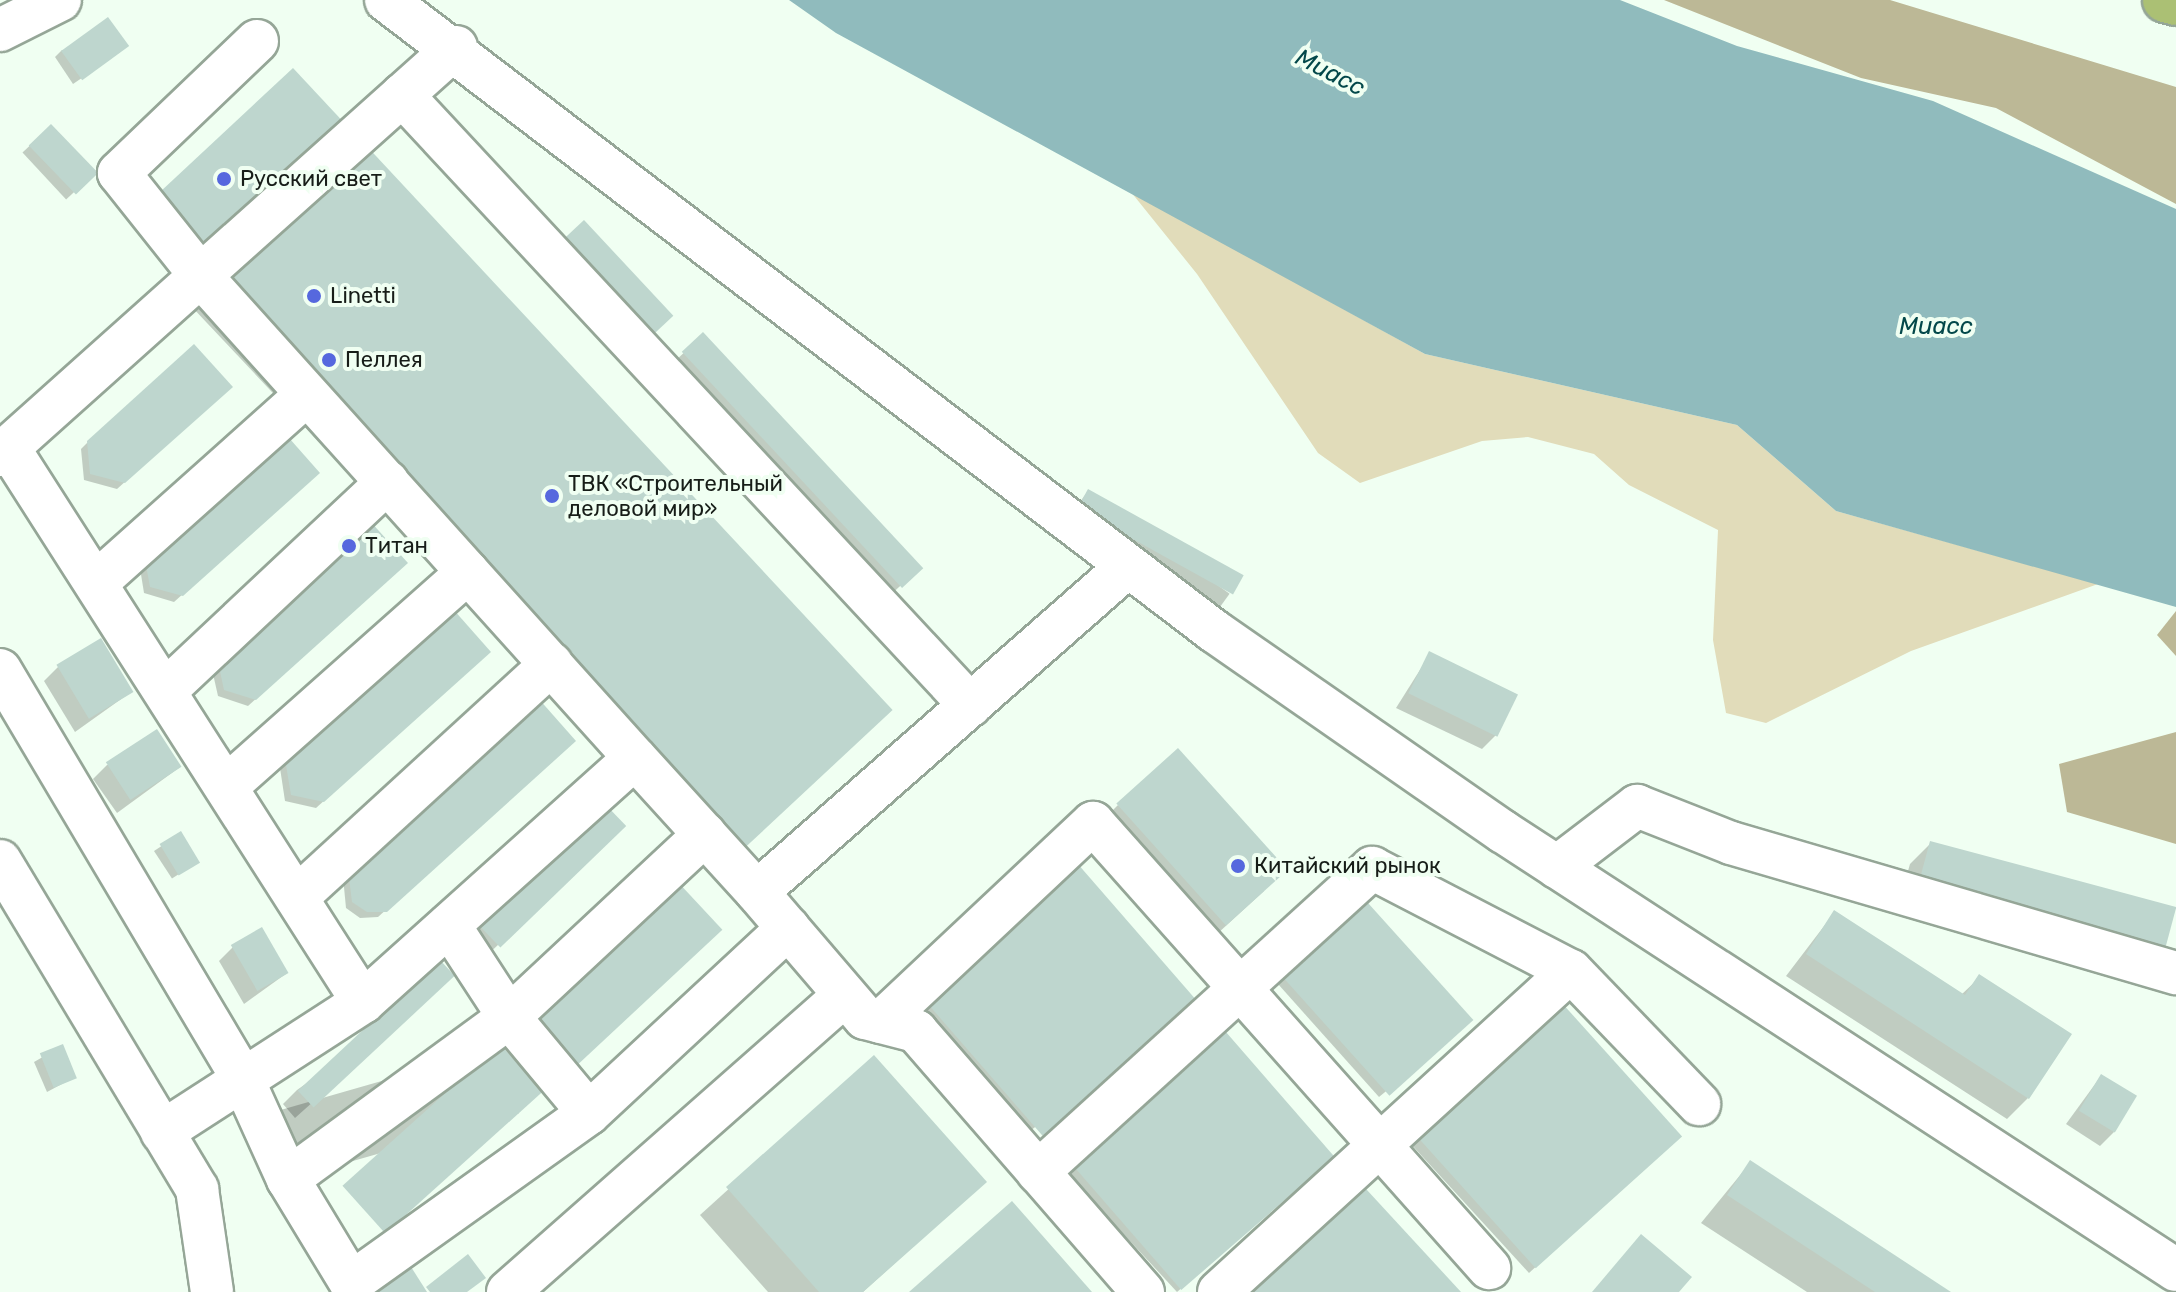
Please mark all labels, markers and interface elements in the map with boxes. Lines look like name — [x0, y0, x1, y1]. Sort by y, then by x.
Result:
water label: Миасс — [1290, 43, 1370, 103]
place label: Русский свет — [240, 166, 382, 192]
marker: Русский свет — [215, 170, 233, 188]
place label: Linetti — [330, 283, 396, 309]
marker: Linetti — [305, 287, 323, 305]
water label: Миасс — [1899, 313, 1973, 341]
place label: Пеллея — [345, 347, 423, 373]
marker: Пеллея — [320, 351, 338, 369]
place label: ТВК «Строительный деловой мир» — [568, 470, 783, 522]
marker: ТВК «Строительный деловой мир» — [543, 487, 561, 505]
place label: Титан — [365, 533, 428, 559]
marker: Титан — [340, 537, 358, 555]
place label: Китайский рынок — [1254, 853, 1441, 879]
marker: Китайский рынок — [1229, 857, 1247, 875]

